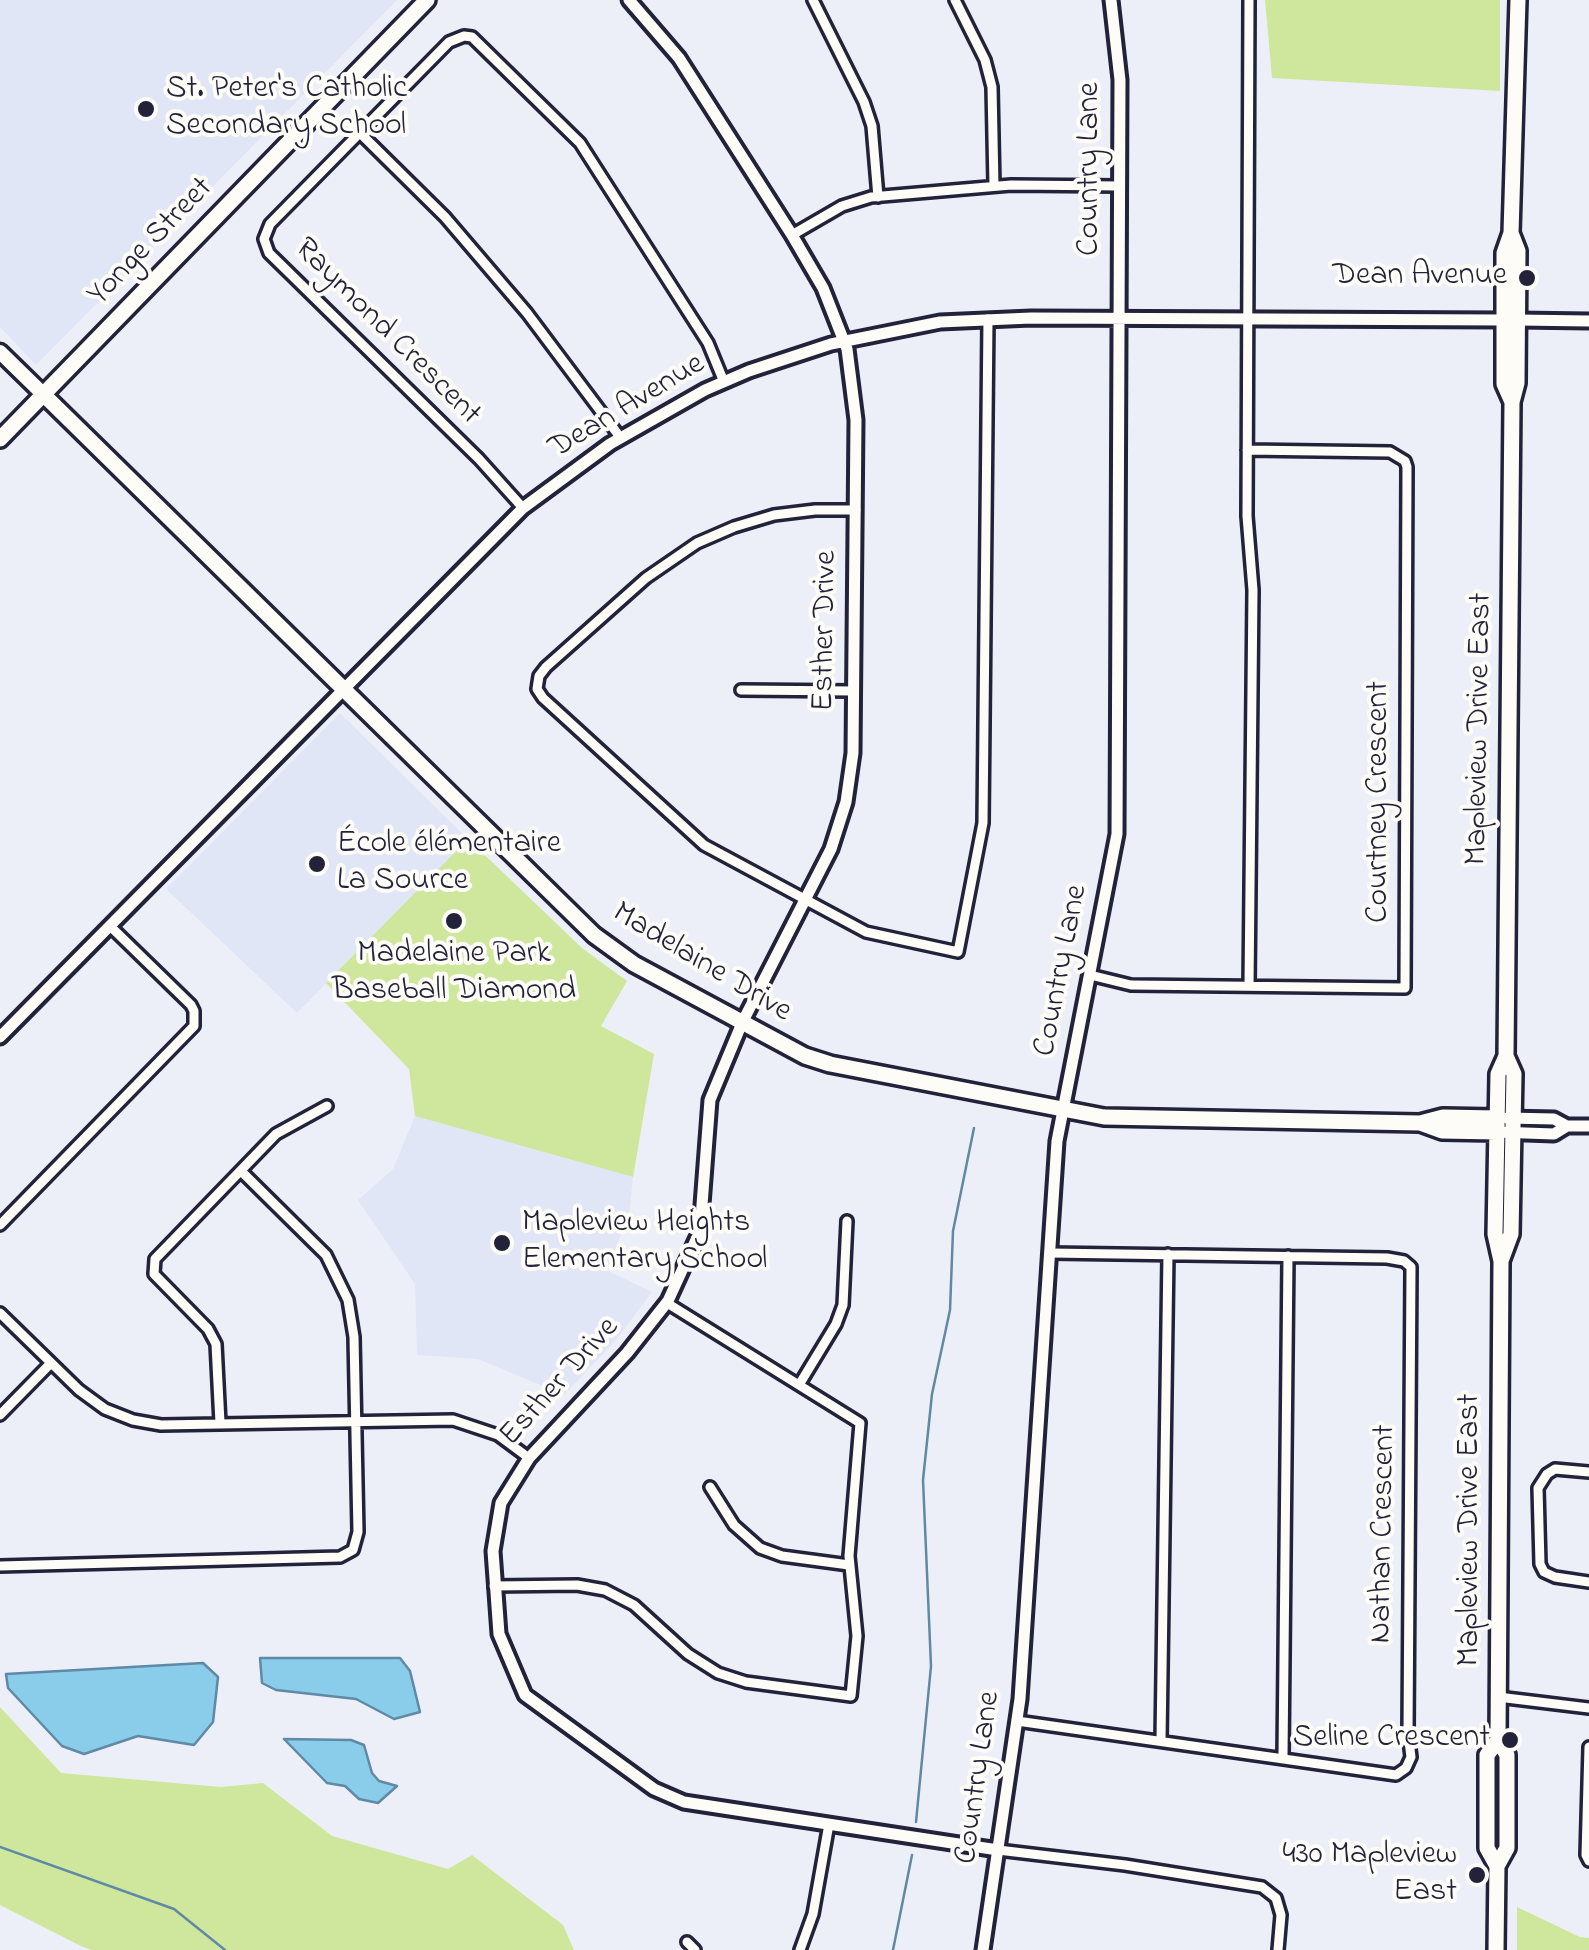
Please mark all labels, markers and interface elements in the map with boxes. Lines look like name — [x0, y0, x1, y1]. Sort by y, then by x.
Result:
place label: St. Peter's Catholic Secondary School — [166, 72, 407, 147]
street label: Country Lane — [1073, 82, 1111, 256]
marker: St. Peter's Catholic Secondary School — [135, 98, 157, 120]
street label: Yonge Street — [81, 171, 223, 315]
street label: Raymond Crescent — [284, 231, 488, 435]
place label: Dean Avenue — [1332, 259, 1507, 297]
marker: Dean Avenue — [1516, 267, 1538, 289]
street label: Dean Avenue — [543, 347, 713, 469]
street label: Esther Drive — [806, 550, 848, 712]
street label: Mapleview Drive East — [1459, 592, 1503, 866]
street label: Courtney Crescent — [1362, 681, 1400, 923]
place label: École élémentaire La Source — [337, 827, 561, 902]
marker: École élémentaire La Source — [306, 853, 328, 875]
street label: Country Lane — [1028, 882, 1098, 1060]
street label: Madelaine Drive — [604, 895, 798, 1033]
marker: Madelaine Park Baseball Diamond — [443, 910, 465, 932]
place label: Madelaine Park Baseball Diamond — [332, 937, 576, 1012]
place label: Mapleview Heights Elementary School — [522, 1206, 767, 1281]
marker: Mapleview Heights Elementary School — [491, 1232, 513, 1254]
street label: Esther Drive — [493, 1310, 629, 1456]
street label: Mapleview Drive East — [1453, 1394, 1491, 1666]
street label: Nathan Crescent — [1364, 1424, 1406, 1644]
street label: Country Lane — [949, 1689, 1011, 1867]
place label: Seline Crescent — [1293, 1721, 1490, 1759]
marker: Seline Crescent — [1499, 1729, 1521, 1751]
place label: 430 Mapleview East — [1282, 1838, 1457, 1913]
marker: 430 Mapleview East — [1466, 1864, 1488, 1886]

